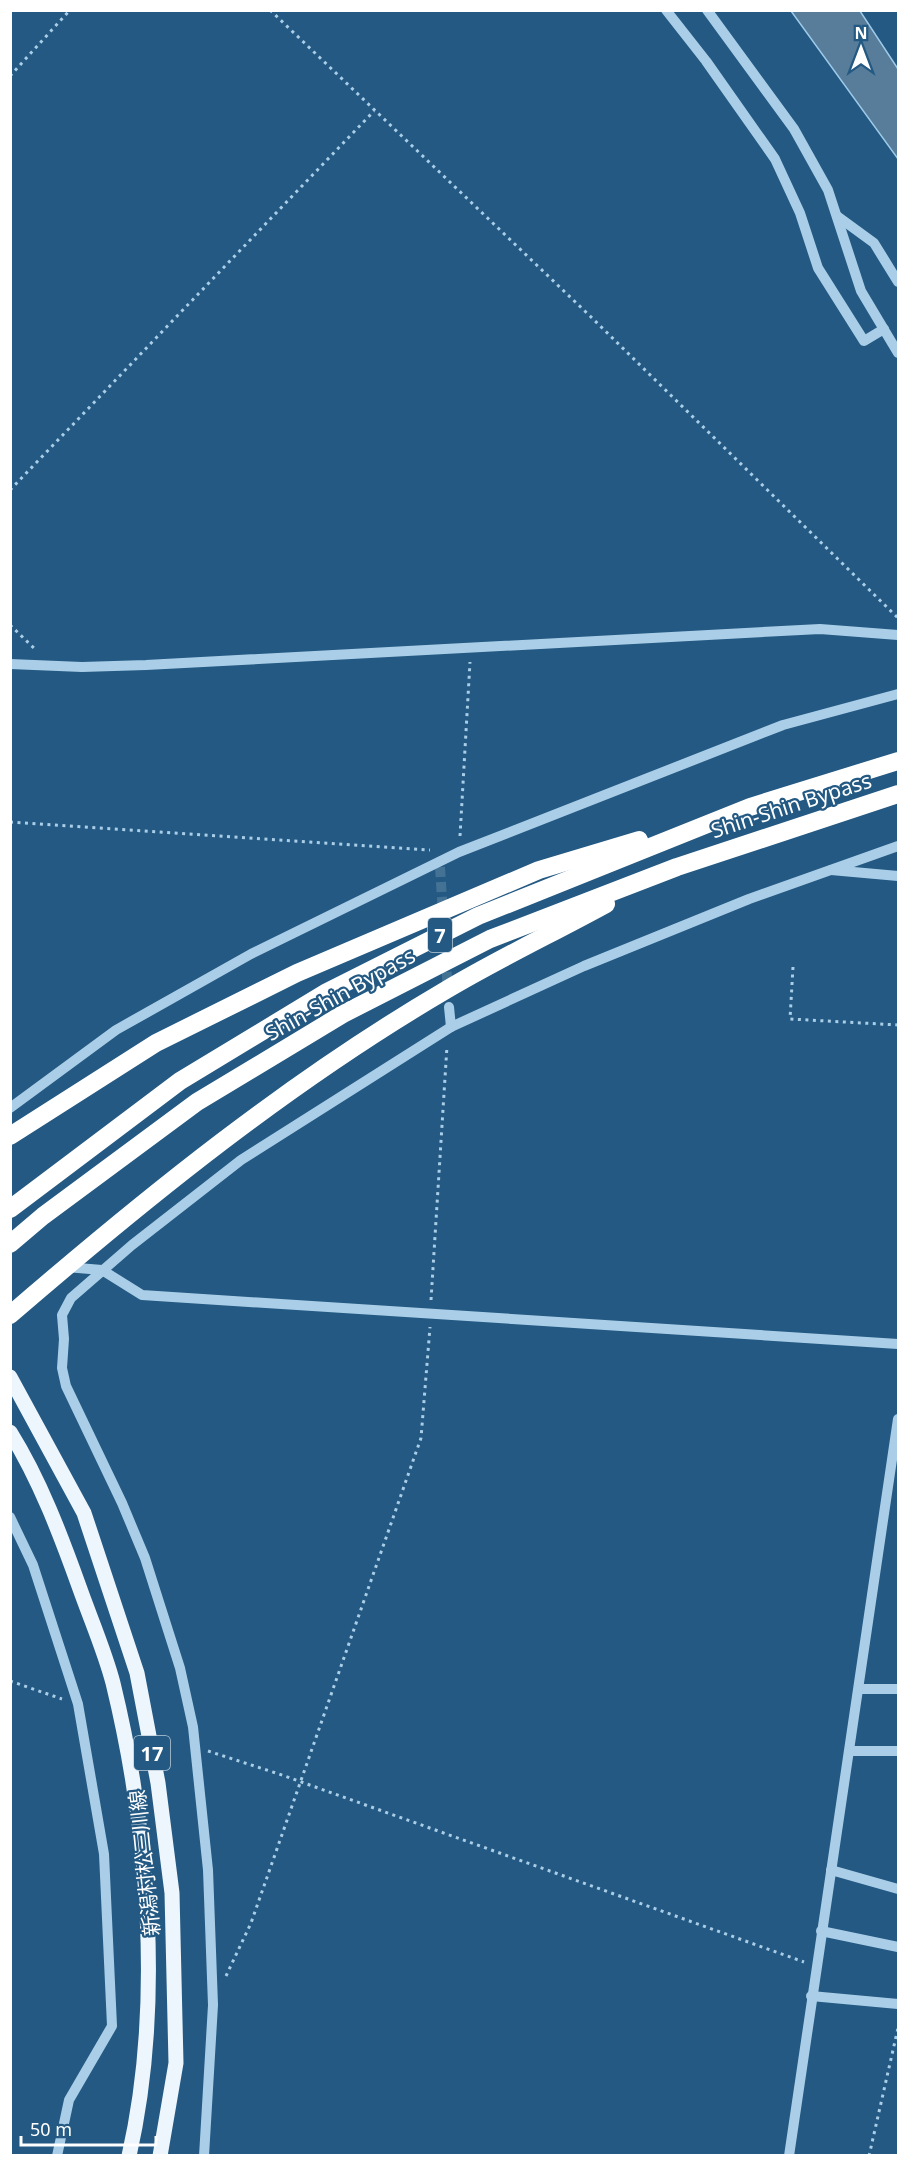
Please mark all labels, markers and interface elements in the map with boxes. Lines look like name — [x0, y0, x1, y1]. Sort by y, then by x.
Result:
north arrow — [831, 18, 891, 78]
text: N — [854, 22, 868, 44]
street label: Shin-Shin Bypass — [707, 766, 875, 844]
road number: 7 — [428, 918, 452, 952]
street label: Shin-Shin Bypass — [260, 941, 420, 1047]
road number: 17 — [134, 1736, 170, 1770]
street label: 新潟村松三川線 — [122, 1788, 166, 1938]
scale bar — [21, 2109, 156, 2147]
text: 50 m — [30, 2117, 72, 2141]

